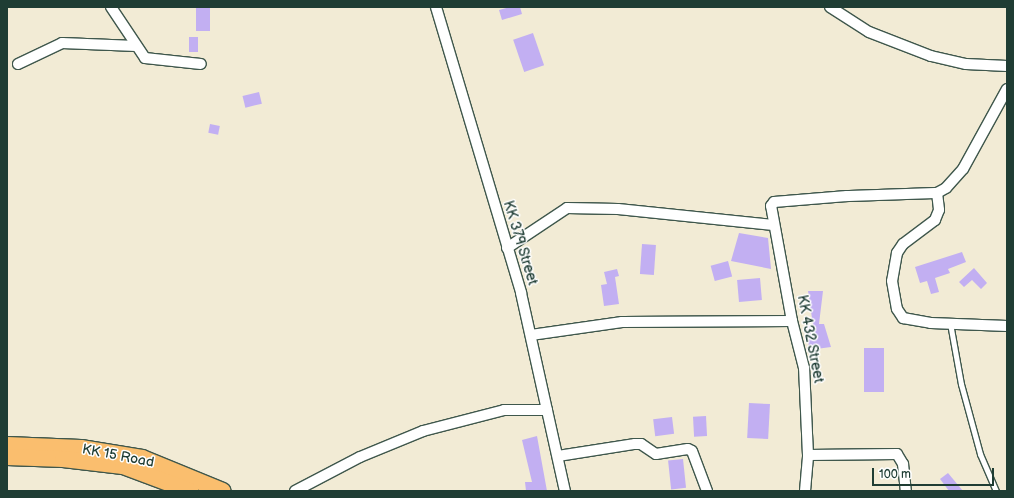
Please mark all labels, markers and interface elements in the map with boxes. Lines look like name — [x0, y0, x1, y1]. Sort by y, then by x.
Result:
street label: KK 379 Street — [499, 199, 541, 287]
street label: KK 432 Street — [793, 293, 827, 385]
street label: KK 15 Road — [81, 441, 155, 471]
scale bar — [874, 460, 996, 486]
text: 100 m — [879, 467, 911, 482]

